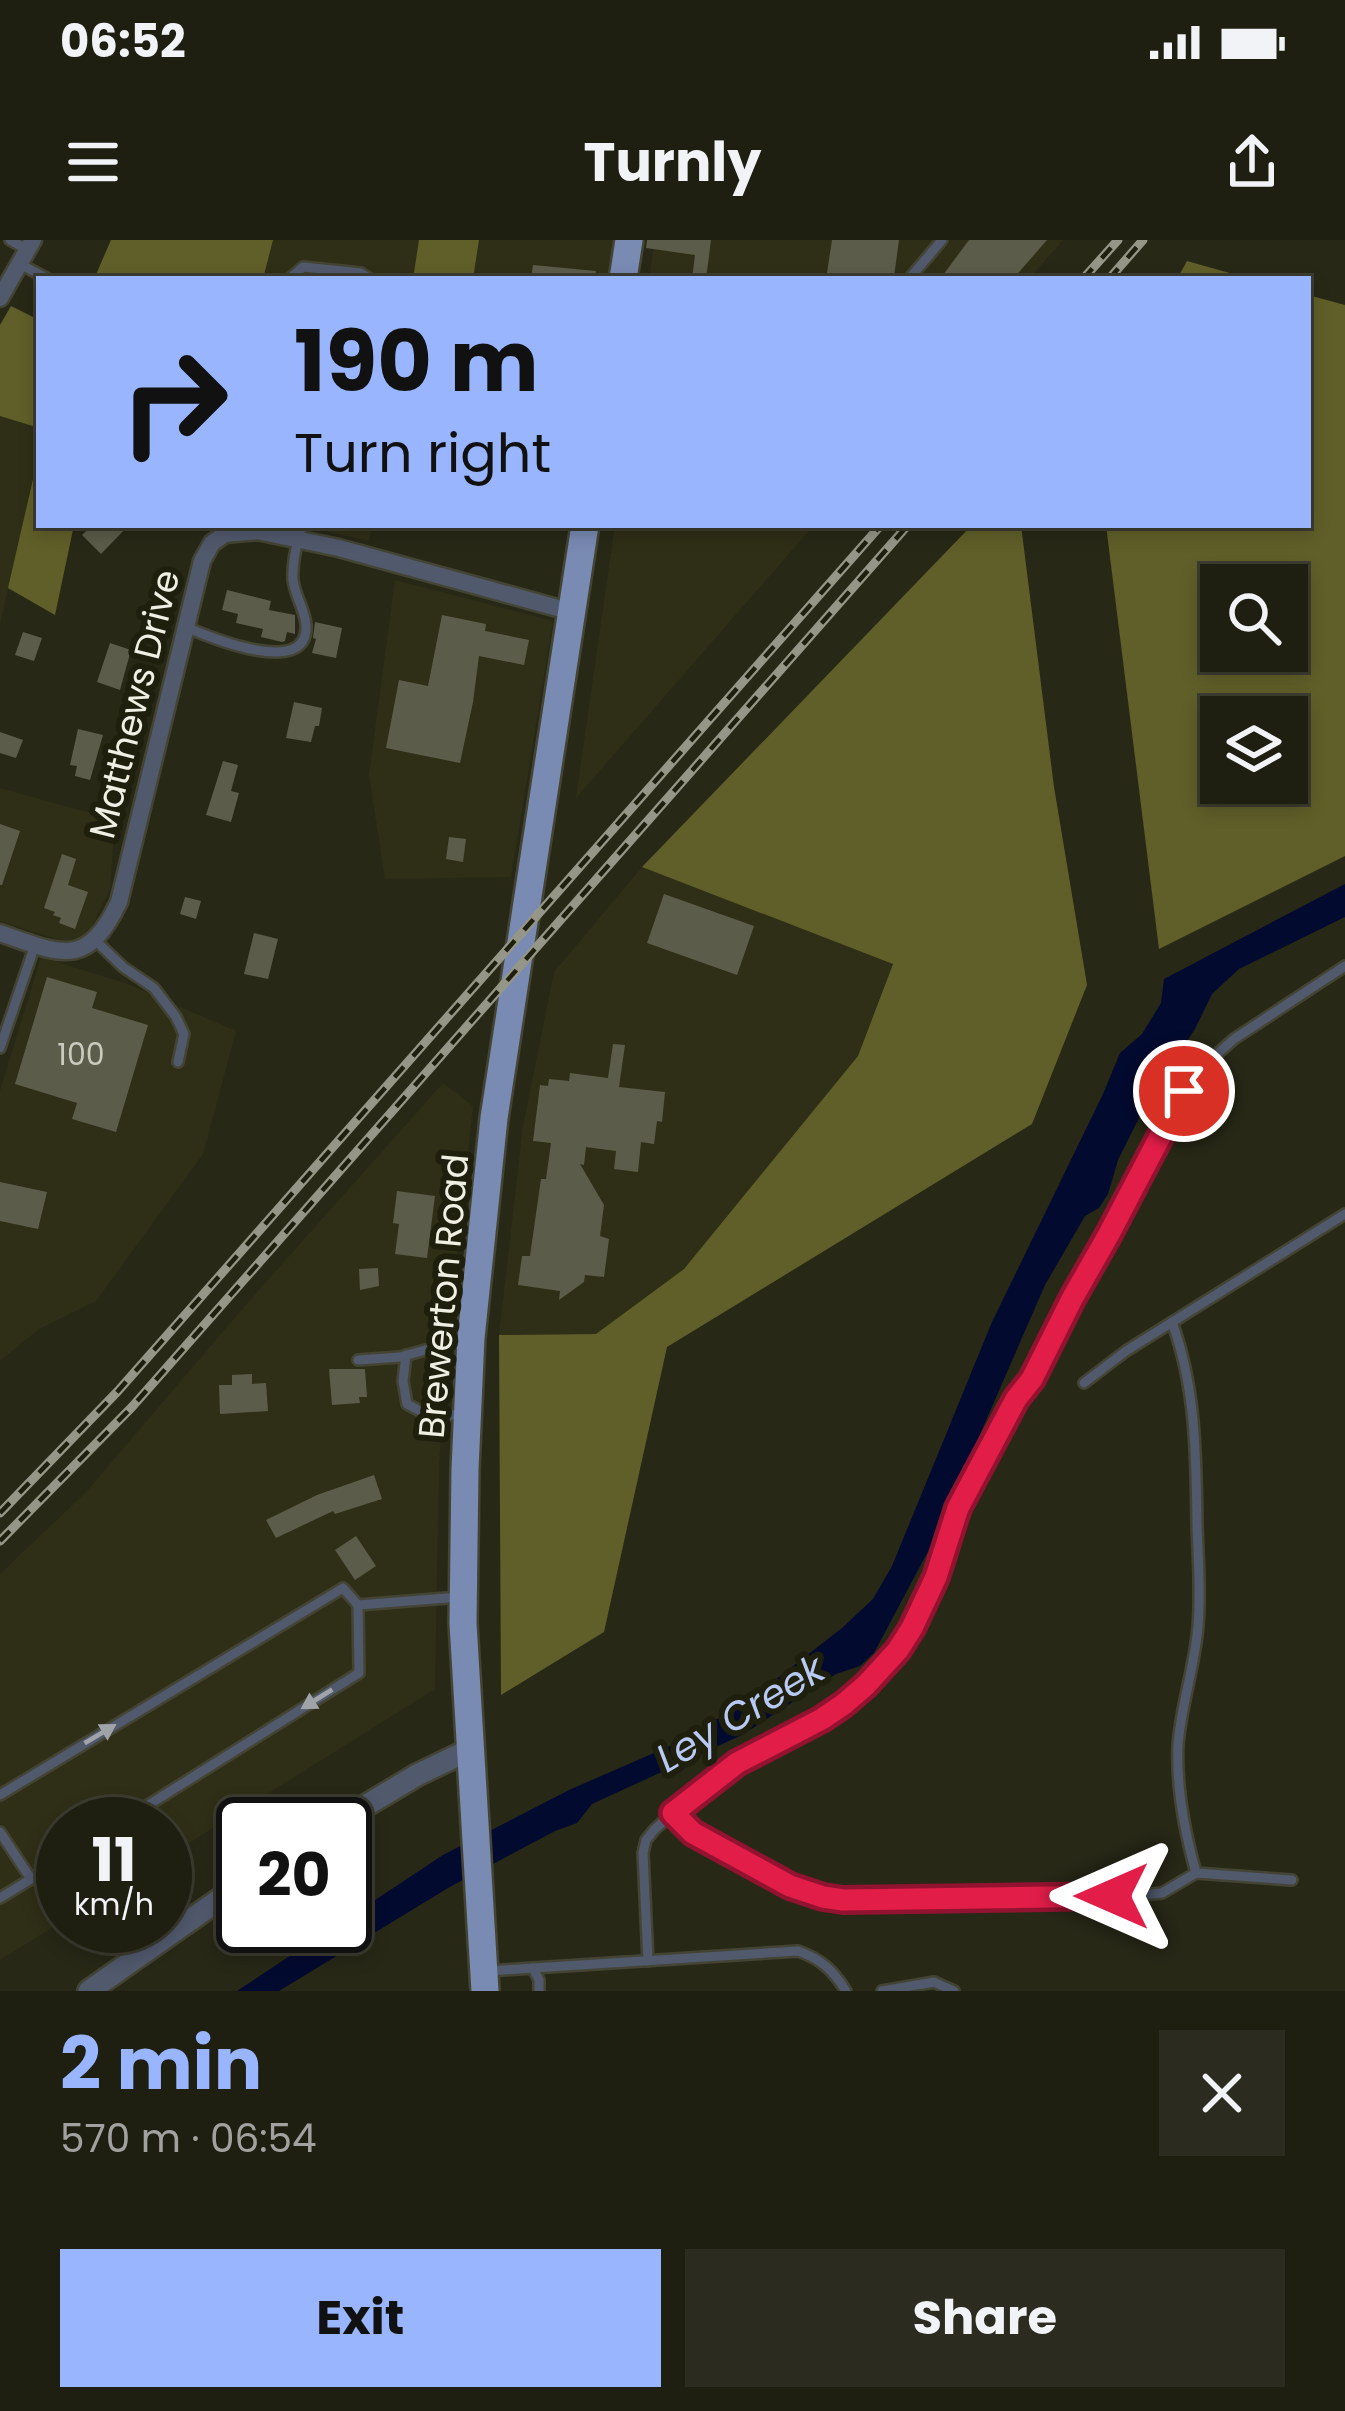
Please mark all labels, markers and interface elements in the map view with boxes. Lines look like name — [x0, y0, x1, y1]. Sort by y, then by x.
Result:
text: 06:52 — [60, 10, 186, 73]
text: Turnly — [584, 124, 761, 200]
icon: menu — [60, 129, 126, 195]
icon: share — [1219, 129, 1285, 195]
text: 190 m — [294, 303, 539, 420]
icon: right — [96, 324, 252, 480]
text: Turn right — [294, 415, 551, 491]
street label: Matthews Drive — [76, 564, 193, 844]
map controls — [1200, 564, 1308, 804]
button: search — [1200, 564, 1308, 672]
button: layers — [1200, 696, 1308, 804]
house number: 100 — [57, 1033, 105, 1076]
pin — [1133, 1040, 1235, 1142]
icon: arrive — [1151, 1058, 1217, 1124]
street label: Brewerton Road — [406, 1152, 481, 1440]
water label: Ley Creek — [646, 1641, 837, 1785]
one-way arrow — [301, 1687, 334, 1709]
one-way arrow — [83, 1725, 117, 1746]
speed limit sign: 20 — [216, 1797, 372, 1953]
text: 11 — [91, 1818, 137, 1902]
position arrow — [1049, 1833, 1175, 1959]
text: km/h — [74, 1883, 154, 1926]
text: 2 min — [60, 2013, 262, 2114]
button: close — [1159, 2030, 1285, 2156]
text: 570 m · 06:54 — [60, 2111, 317, 2166]
button: Exit — [60, 2249, 661, 2387]
button: Share — [685, 2249, 1285, 2387]

